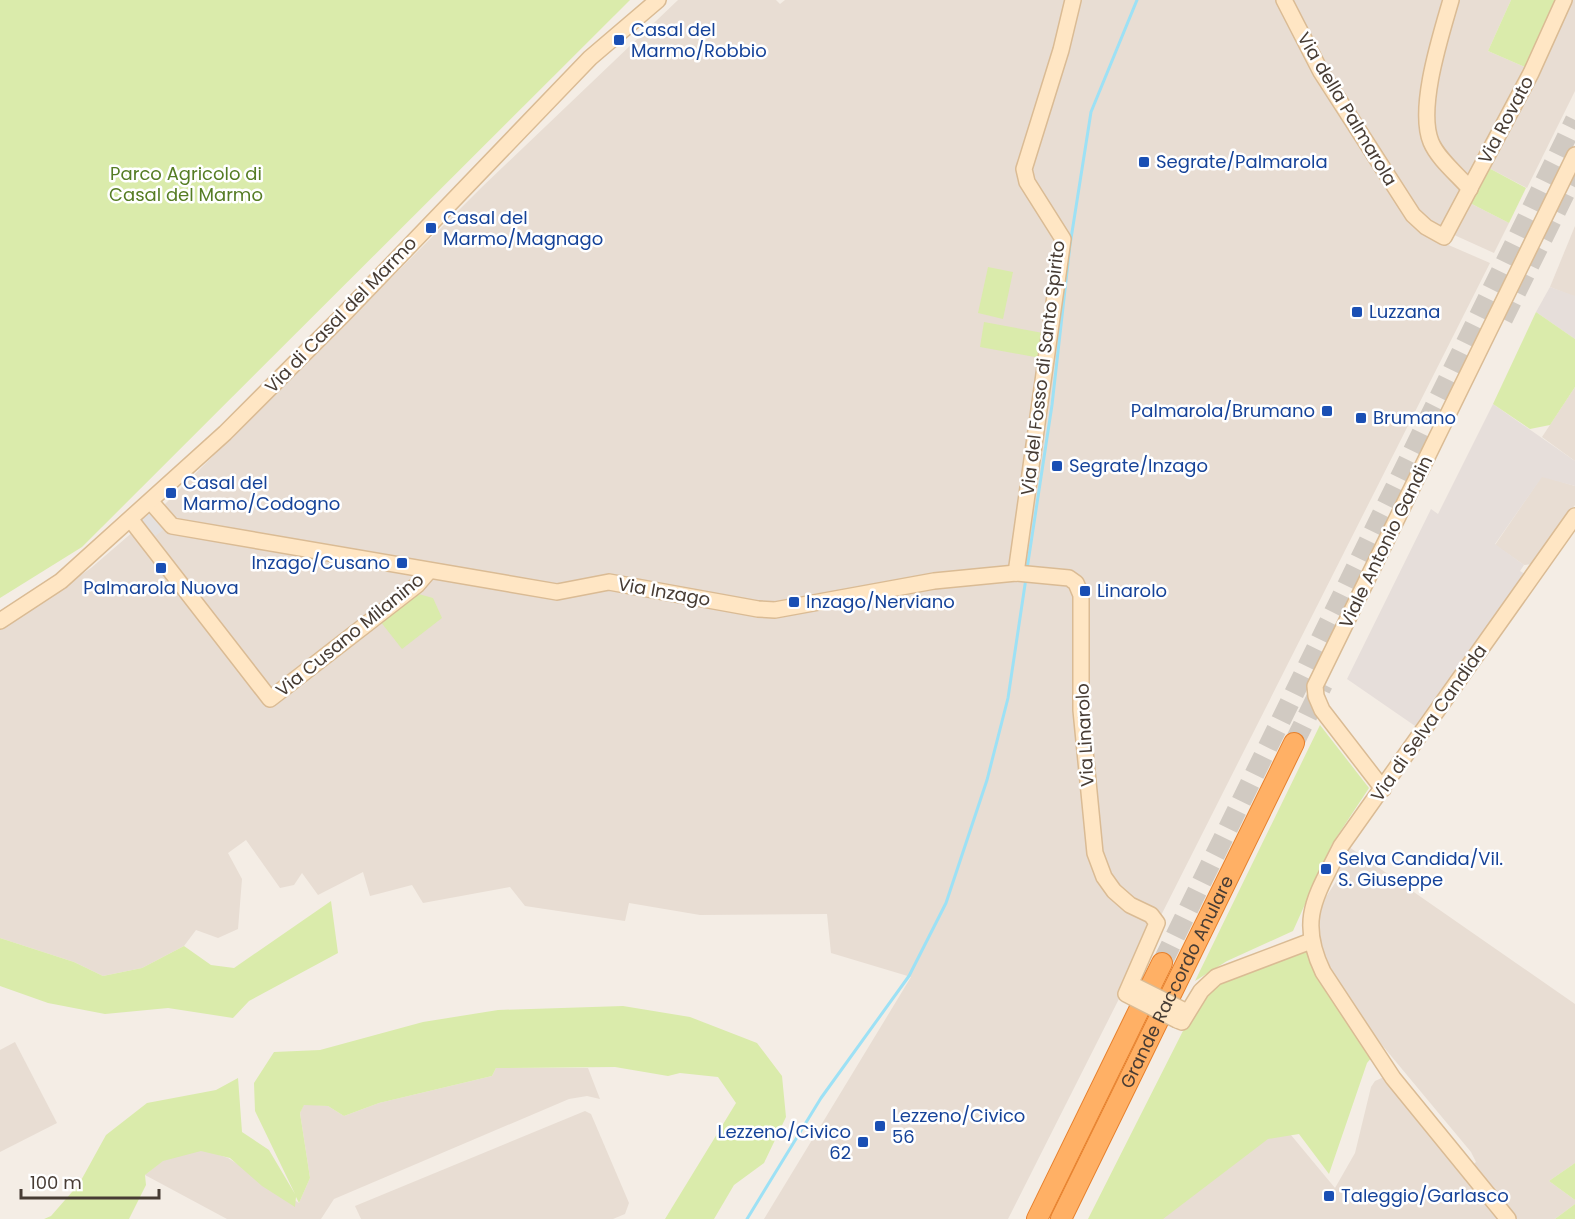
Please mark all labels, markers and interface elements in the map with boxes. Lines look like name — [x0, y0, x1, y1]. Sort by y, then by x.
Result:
place label: Casal del Marmo/Robbio — [631, 17, 767, 63]
street label: Via della Palmarola — [1292, 27, 1403, 190]
marker: Casal del Marmo/Robbio — [612, 33, 626, 47]
street label: Via Rovato — [1472, 71, 1539, 168]
place label: Segrate/Palmarola — [1156, 149, 1328, 174]
marker: Segrate/Palmarola — [1137, 155, 1151, 169]
park label: Parco Agricolo di Casal del Marmo — [109, 161, 263, 207]
place label: Casal del Marmo/Magnago — [443, 205, 603, 251]
marker: Casal del Marmo/Magnago — [424, 221, 438, 235]
street label: Via di Casal del Marmo — [259, 231, 422, 398]
street label: Via del Fosso di Santo Spirito — [1014, 239, 1071, 497]
place label: Luzzana — [1369, 299, 1441, 324]
marker: Luzzana — [1350, 305, 1364, 319]
place label: Palmarola/Brumano — [1131, 398, 1315, 423]
marker: Palmarola/Brumano — [1320, 404, 1334, 418]
place label: Brumano — [1373, 405, 1456, 430]
marker: Brumano — [1354, 411, 1368, 425]
street label: Viale Antonio Gandin — [1333, 451, 1438, 632]
place label: Segrate/Inzago — [1069, 453, 1208, 478]
marker: Segrate/Inzago — [1050, 459, 1064, 473]
place label: Casal del Marmo/Codogno — [183, 470, 340, 516]
marker: Casal del Marmo/Codogno — [164, 486, 178, 500]
place label: Inzago/Cusano — [251, 550, 390, 575]
marker: Inzago/Cusano — [395, 556, 409, 570]
marker: Palmarola Nuova — [154, 561, 168, 575]
street label: Via Cusano Milanino — [270, 567, 429, 702]
street label: Via Inzago — [616, 571, 712, 612]
place label: Palmarola Nuova — [83, 575, 239, 600]
place label: Linarolo — [1097, 578, 1167, 603]
marker: Linarolo — [1078, 584, 1092, 598]
place label: Inzago/Nerviano — [806, 589, 955, 614]
marker: Inzago/Nerviano — [787, 595, 801, 609]
street label: Via di Selva Candida — [1365, 639, 1492, 806]
street label: Via Linarolo — [1069, 683, 1100, 787]
place label: Selva Candida/Vil. S. Giuseppe — [1338, 846, 1503, 892]
marker: Selva Candida/Vil. S. Giuseppe — [1319, 862, 1333, 876]
street label: Grande Raccordo Anulare — [1114, 871, 1239, 1092]
place label: Lezzeno/Civico 56 — [892, 1103, 1025, 1149]
place label: Lezzeno/Civico 62 — [718, 1119, 851, 1165]
marker: Lezzeno/Civico 56 — [873, 1119, 887, 1133]
marker: Lezzeno/Civico 62 — [856, 1135, 870, 1149]
scale bar — [21, 1162, 159, 1200]
text: 100 m — [30, 1170, 82, 1195]
place label: Taleggio/Garlasco — [1341, 1183, 1509, 1208]
marker: Taleggio/Garlasco — [1322, 1189, 1336, 1203]

